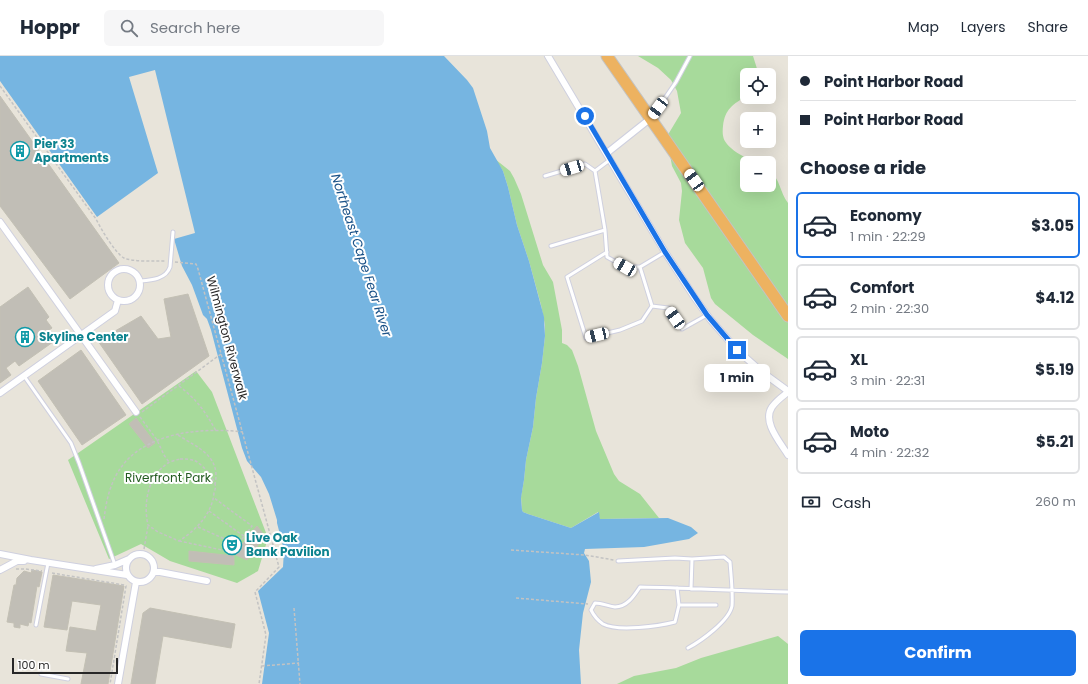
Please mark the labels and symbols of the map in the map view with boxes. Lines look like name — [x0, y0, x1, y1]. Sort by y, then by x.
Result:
car — [646, 95, 670, 121]
route start — [576, 107, 594, 125]
place label: Pier 33 Apartments — [34, 135, 109, 166]
building icon: Pier 33 Apartments — [9, 140, 31, 162]
car — [559, 159, 585, 177]
car — [682, 167, 706, 193]
water label: Northeast Cape Fear River — [326, 171, 397, 340]
car — [612, 256, 638, 278]
street label: Wilmington Riverwalk — [203, 274, 252, 403]
car — [663, 305, 687, 331]
building icon: Skyline Center — [14, 326, 36, 348]
car — [584, 326, 610, 344]
place label: Skyline Center — [39, 328, 129, 345]
route end — [728, 341, 746, 359]
callout: 1 min — [704, 364, 770, 392]
park label: Riverfront Park — [125, 469, 212, 486]
place label: Live Oak Bank Pavilion — [246, 529, 330, 560]
theatre icon: Live Oak Bank Pavilion — [221, 534, 243, 556]
scale bar — [12, 656, 118, 675]

